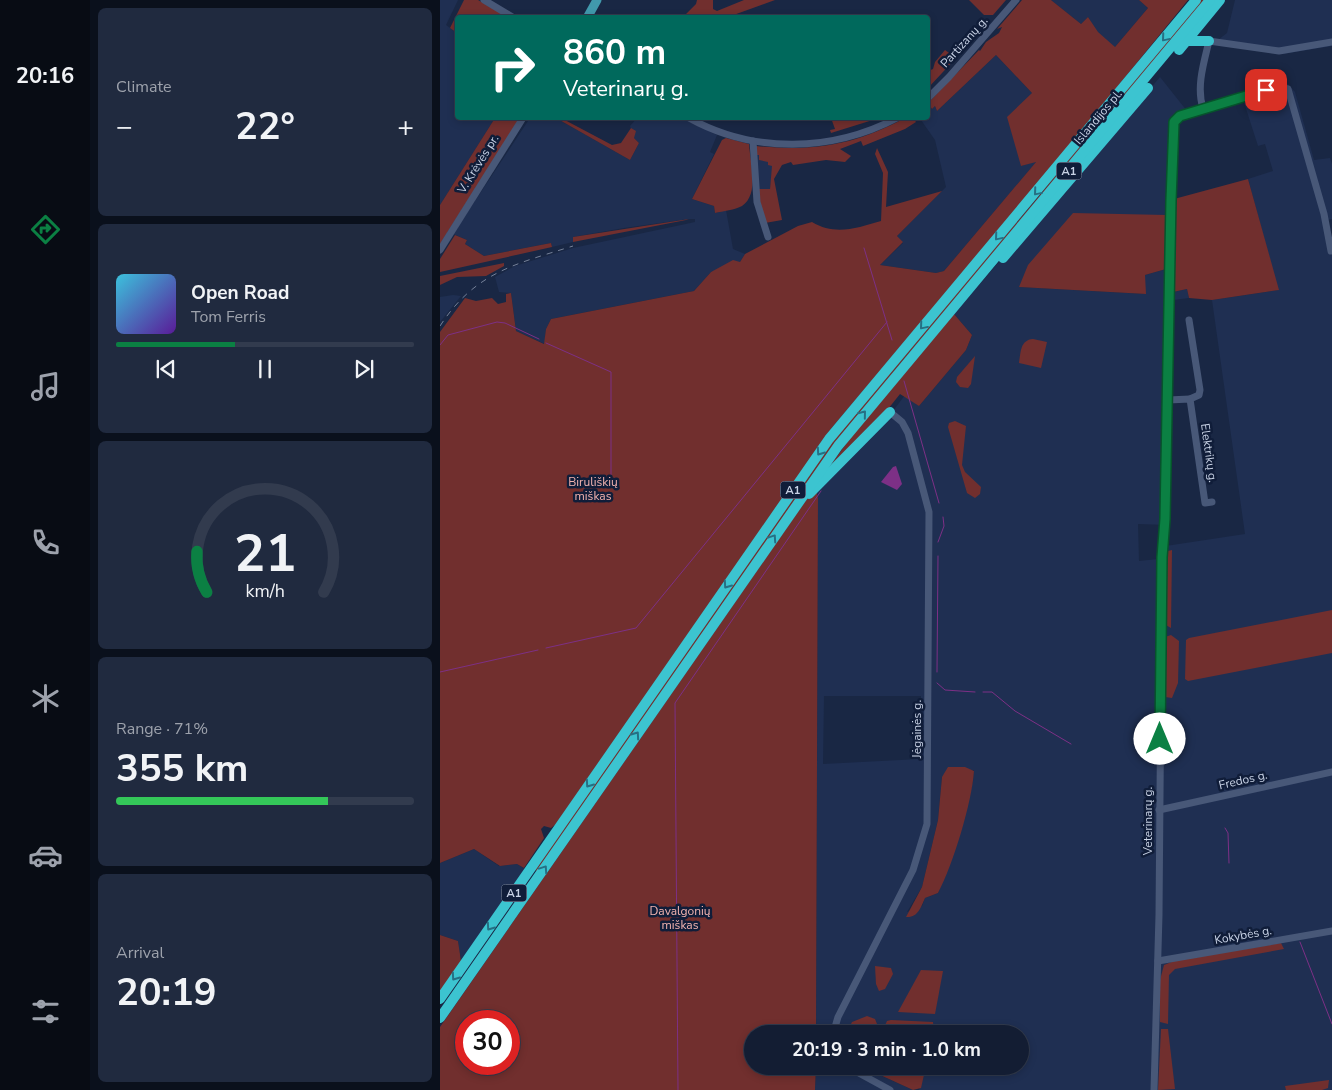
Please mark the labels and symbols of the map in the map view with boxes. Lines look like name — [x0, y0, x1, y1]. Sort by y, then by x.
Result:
street label: Partizanų g. — [937, 13, 991, 71]
one-way arrow — [1163, 32, 1171, 41]
pin — [1245, 69, 1287, 111]
street label: Islandijos pl. — [1070, 86, 1126, 148]
street label: V. Krėvės pr. — [453, 132, 502, 197]
road number: A1 — [1056, 162, 1082, 180]
one-way arrow — [1034, 186, 1042, 195]
one-way arrow — [996, 231, 1004, 240]
one-way arrow — [920, 320, 929, 329]
one-way arrow — [857, 411, 866, 420]
street label: Elektrikų g. — [1197, 422, 1221, 484]
one-way arrow — [817, 446, 826, 456]
park label: Biruliškių miškas — [568, 474, 618, 504]
road number: A1 — [780, 482, 806, 498]
one-way arrow — [767, 534, 776, 544]
one-way arrow — [724, 579, 733, 589]
street label: Jėgainės g. — [909, 700, 925, 759]
position arrow — [1133, 712, 1185, 764]
one-way arrow — [630, 731, 639, 741]
street label: Fredos g. — [1217, 767, 1269, 793]
one-way arrow — [586, 779, 595, 788]
street label: Veterinarų g. — [1140, 787, 1156, 856]
one-way arrow — [538, 865, 547, 875]
road number: A1 — [502, 884, 526, 901]
park label: Davalgonių miškas — [649, 903, 711, 933]
one-way arrow — [487, 921, 496, 931]
street label: Kokybės g. — [1213, 922, 1273, 948]
one-way arrow — [452, 972, 461, 981]
speed limit sign: 30 — [455, 1010, 520, 1075]

